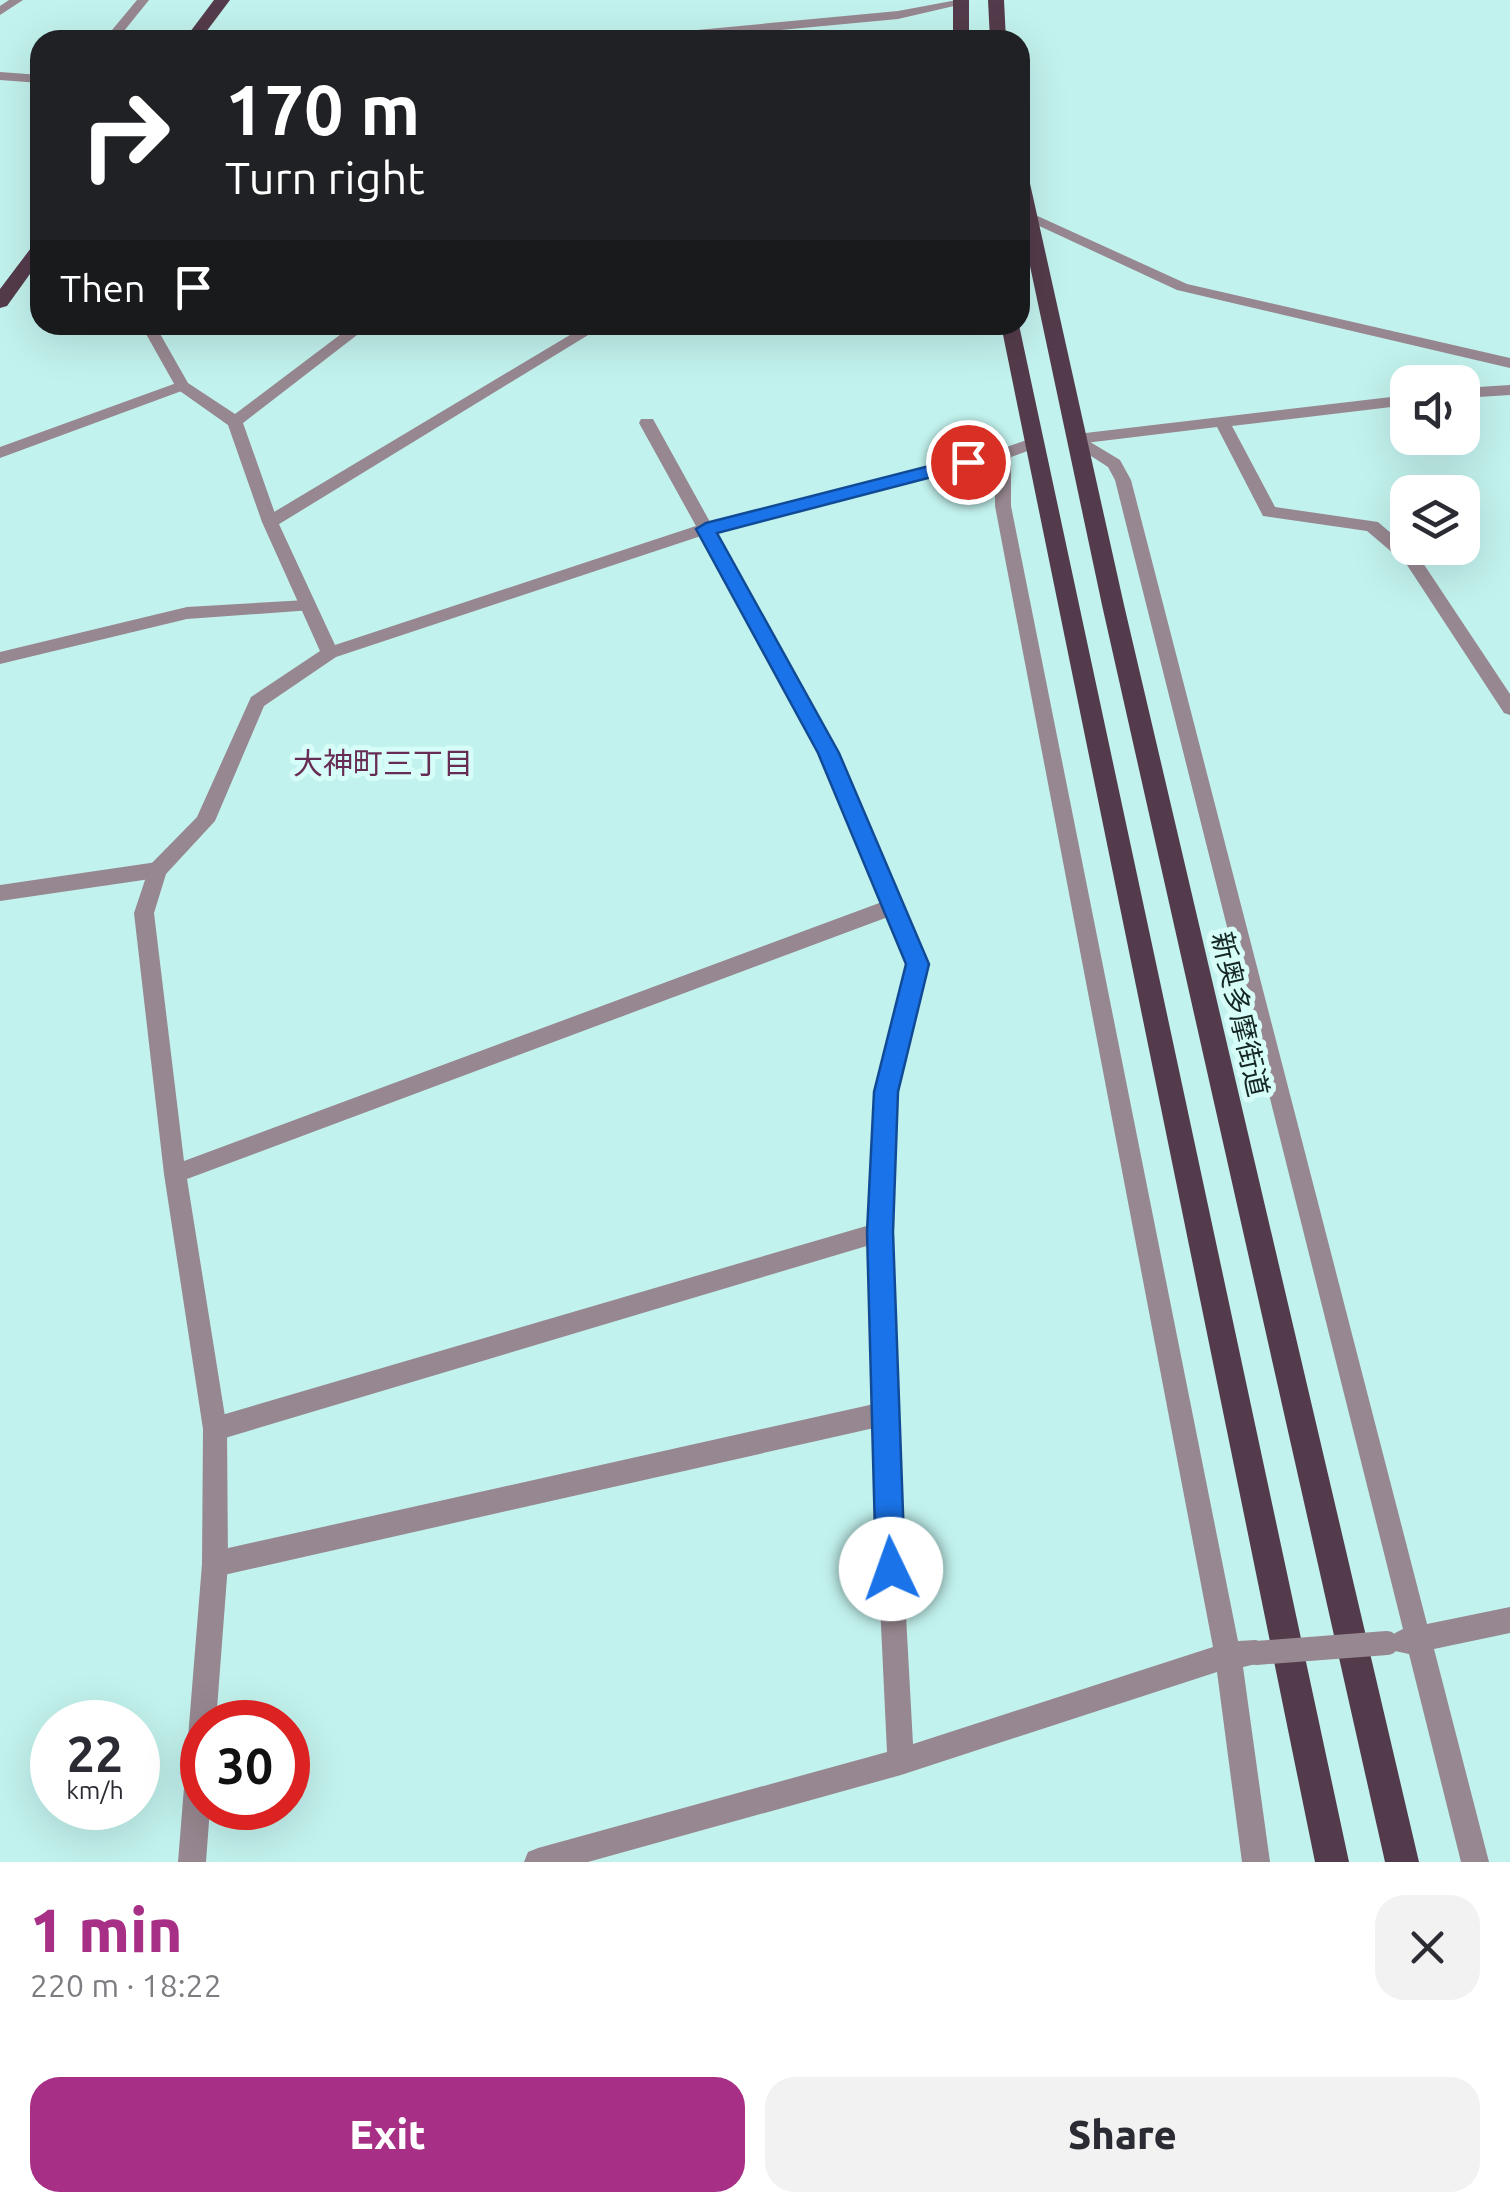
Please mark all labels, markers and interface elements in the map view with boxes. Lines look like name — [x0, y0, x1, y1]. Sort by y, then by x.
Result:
icon: right — [60, 70, 190, 200]
text: 170 m — [225, 70, 420, 148]
text: Turn right — [225, 152, 425, 203]
icon: arrive — [166, 260, 221, 315]
text: Then — [60, 267, 146, 309]
map controls — [1390, 365, 1480, 565]
button: sound — [1390, 365, 1480, 455]
pin — [926, 420, 1011, 505]
icon: arrive — [941, 435, 996, 490]
button: layers — [1390, 475, 1480, 565]
district label: 大神町三丁目 — [293, 746, 473, 780]
street label: 新奥多摩街道 — [1207, 929, 1275, 1099]
position arrow — [839, 1517, 943, 1621]
speed limit sign: 30 — [180, 1700, 310, 1830]
text: 22 — [67, 1725, 123, 1781]
text: km/h — [66, 1776, 124, 1804]
button: close — [1375, 1895, 1480, 2000]
text: 1 min — [30, 1896, 183, 1963]
text: 220 m · 18:22 — [30, 1967, 222, 2003]
button: Exit — [30, 2077, 745, 2192]
button: Share — [765, 2077, 1480, 2192]

